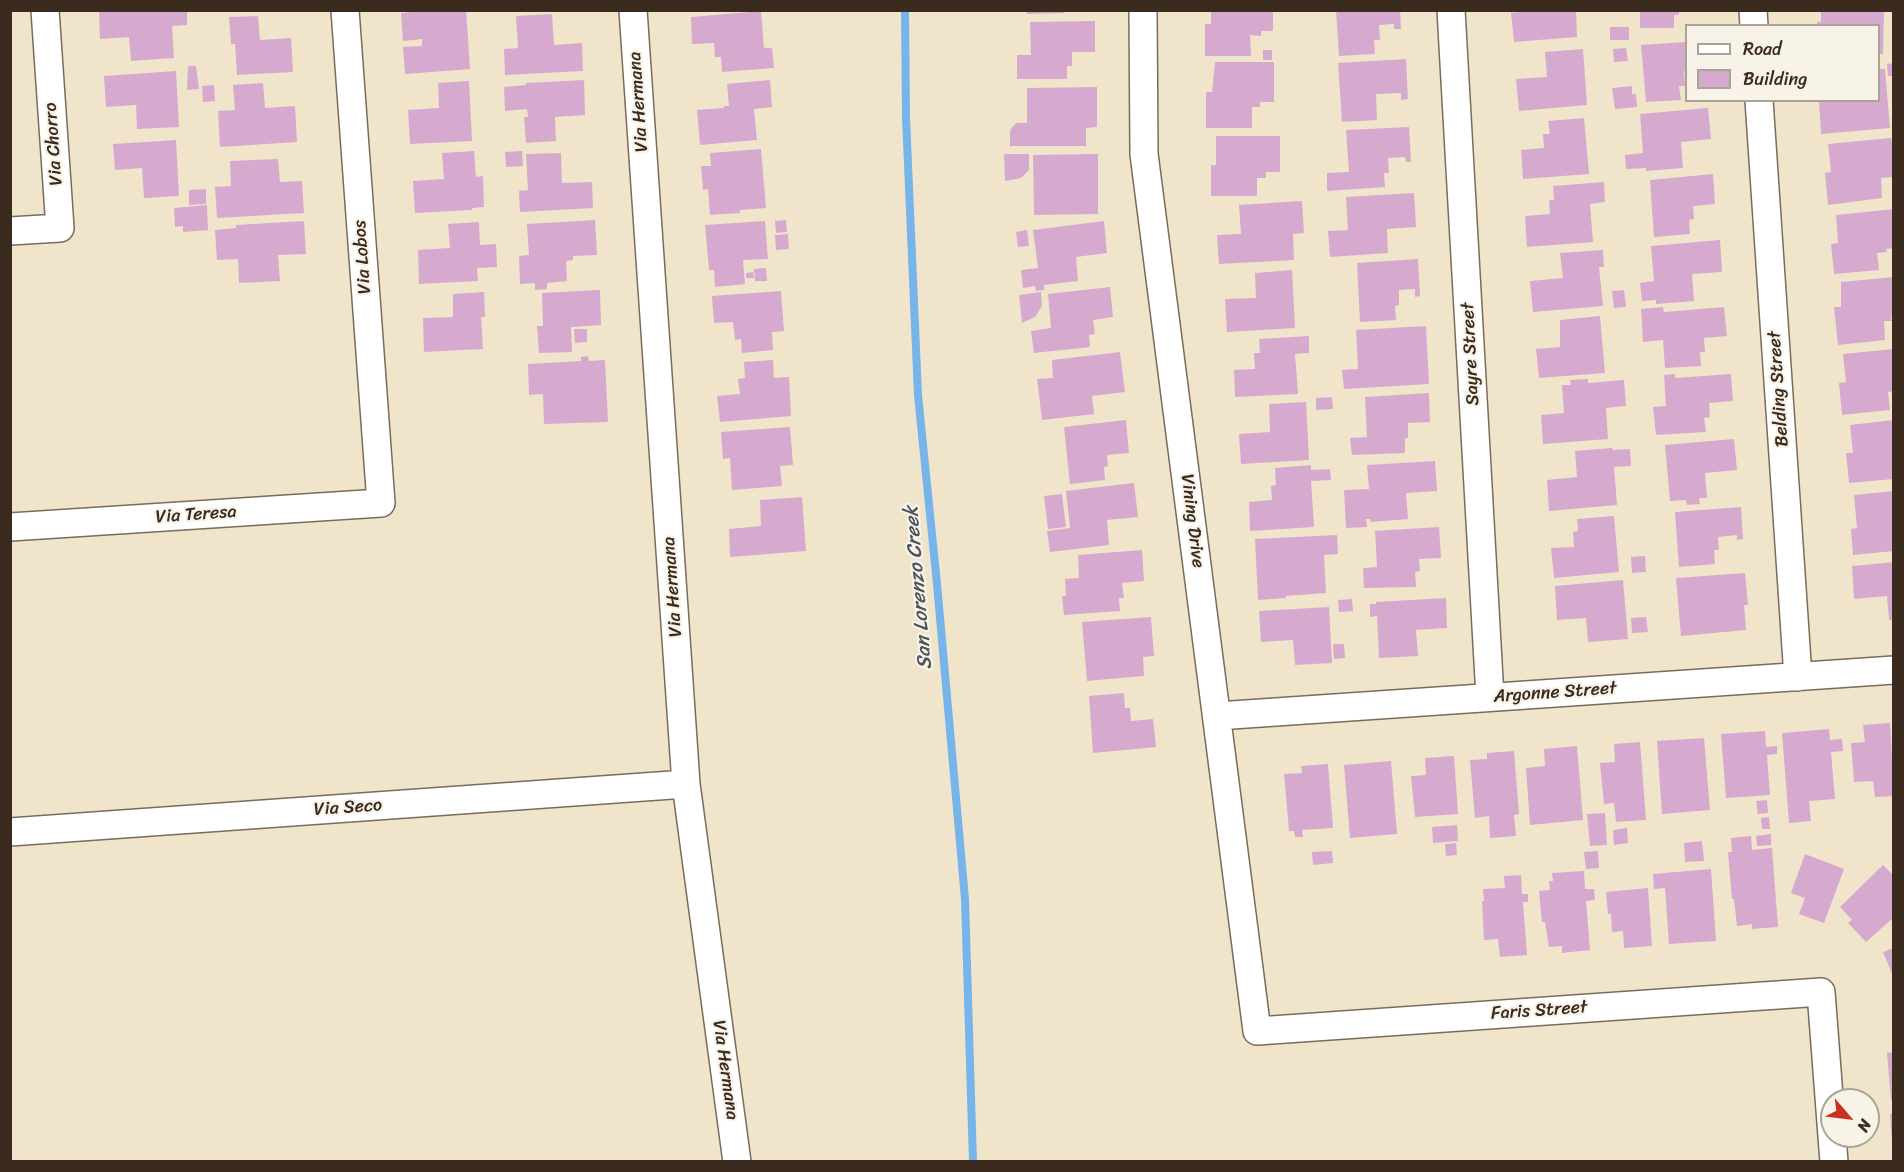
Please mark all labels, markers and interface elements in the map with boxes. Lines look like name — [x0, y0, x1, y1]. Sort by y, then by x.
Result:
legend — [1685, 24, 1880, 102]
text: Road — [1743, 33, 1782, 65]
street label: Via Hermana — [625, 51, 653, 153]
text: Building — [1743, 63, 1807, 95]
street label: Via Chorro — [40, 102, 68, 186]
street label: Via Lobos — [350, 219, 376, 295]
street label: Sayre Street — [1458, 302, 1484, 406]
street label: Belding Street — [1764, 330, 1794, 448]
street label: Vining Drive — [1176, 473, 1208, 569]
street label: Via Teresa — [155, 501, 237, 529]
water label: San Lorenzo Creek — [900, 505, 938, 671]
street label: Via Hermana — [659, 536, 687, 638]
street label: Argonne Street — [1493, 678, 1617, 708]
street label: Via Seco — [313, 795, 383, 821]
street label: Faris Street — [1490, 997, 1588, 1025]
street label: Via Hermana — [707, 1019, 743, 1121]
north arrow — [1820, 1088, 1880, 1148]
text: N — [1849, 1114, 1880, 1137]

